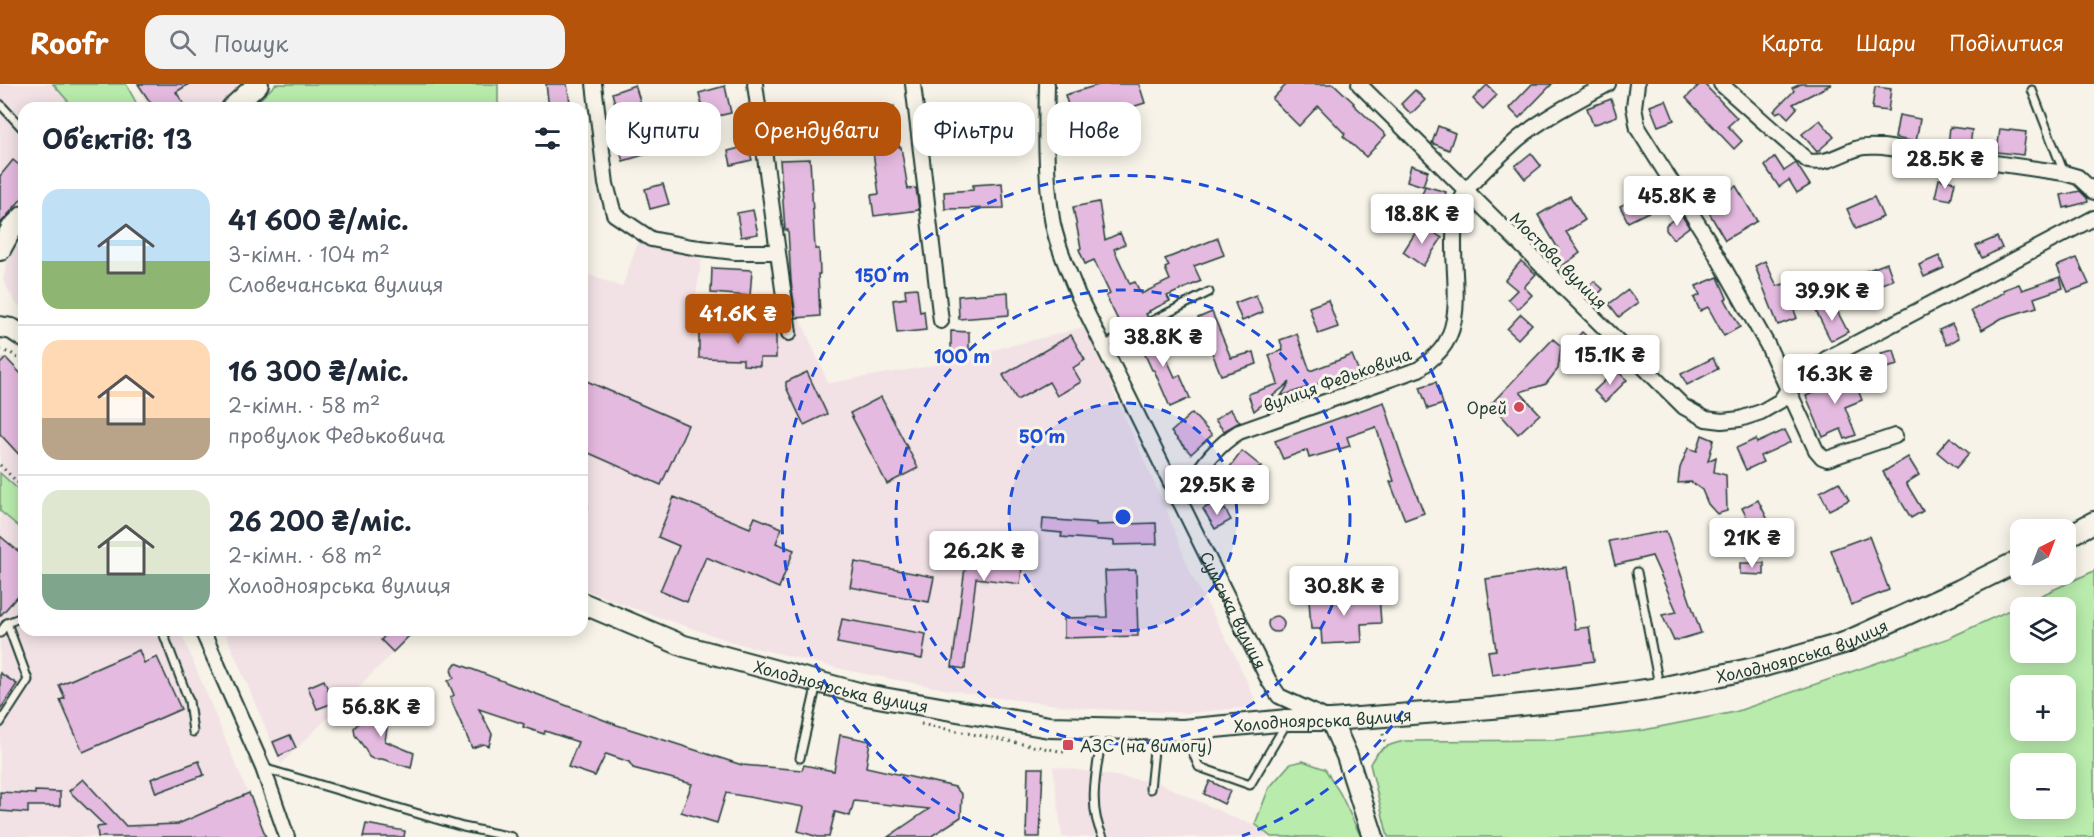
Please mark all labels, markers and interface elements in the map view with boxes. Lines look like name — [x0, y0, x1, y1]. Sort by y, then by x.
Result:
search box — [145, 15, 565, 69]
text: Roofr — [30, 21, 109, 64]
icon: search — [166, 26, 199, 59]
text: Пошук — [214, 26, 288, 59]
text: Карта — [1761, 26, 1823, 58]
text: Шари — [1856, 26, 1916, 58]
text: Поділитися — [1949, 26, 2064, 58]
chip: Купити — [606, 102, 721, 156]
chip: Орендувати — [733, 102, 901, 156]
chip: Фільтри — [913, 102, 1035, 156]
chip: Нове — [1047, 102, 1141, 156]
text: Об’єктів: 13 — [42, 119, 192, 158]
icon: filters — [531, 122, 564, 155]
pin: 28.5K ₴ — [1890, 139, 2000, 190]
text: 28.5K ₴ — [1906, 143, 1984, 173]
pin: 45.8K ₴ — [1622, 176, 1732, 227]
text: 45.8K ₴ — [1638, 180, 1716, 210]
pin: 18.8K ₴ — [1367, 194, 1477, 245]
text: 18.8K ₴ — [1385, 198, 1459, 228]
text: 41 600 ₴/міс. — [228, 200, 409, 239]
street label: Мостова вулиця — [1505, 206, 1613, 314]
icon: home — [90, 213, 162, 285]
text: 3-кімн. · 104 m² — [228, 239, 390, 269]
text: 150 m — [855, 261, 909, 288]
text: Словечанська вулиця — [228, 269, 443, 299]
pin: 39.9K ₴ — [1777, 271, 1887, 322]
text: 39.9K ₴ — [1795, 275, 1869, 305]
pin: 41.6K ₴ — [683, 294, 793, 345]
text: 41.6K ₴ — [699, 298, 777, 328]
pin: 38.8K ₴ — [1108, 317, 1218, 368]
text: 38.8K ₴ — [1123, 321, 1203, 351]
pin: 15.1K ₴ — [1555, 335, 1665, 386]
text: 15.1K ₴ — [1575, 339, 1645, 369]
street label: вулиця Федьковича — [1259, 341, 1415, 417]
text: 100 m — [934, 342, 990, 369]
text: 16 300 ₴/міс. — [228, 351, 409, 390]
pin: 16.3K ₴ — [1780, 354, 1890, 405]
text: 16.3K ₴ — [1797, 358, 1873, 388]
icon: home — [90, 364, 162, 436]
text: 2-кімн. · 58 m² — [228, 390, 380, 420]
place label: Орей — [1466, 395, 1507, 419]
marker: Орей — [1512, 400, 1526, 414]
text: провулок Федьковича — [228, 420, 445, 450]
text: 50 m — [1019, 422, 1065, 449]
pin: 29.5K ₴ — [1162, 465, 1272, 516]
text: 29.5K ₴ — [1179, 469, 1255, 499]
text: 26 200 ₴/міс. — [228, 501, 412, 540]
centre of rings — [1113, 507, 1133, 527]
icon: home — [90, 514, 162, 586]
pin: 21K ₴ — [1710, 518, 1794, 569]
north arrow — [2010, 519, 2076, 585]
map controls — [2010, 519, 2076, 819]
text: 21K ₴ — [1723, 522, 1781, 552]
pin: 26.2K ₴ — [929, 531, 1039, 582]
text: 26.2K ₴ — [943, 535, 1025, 565]
text: 2-кімн. · 68 m² — [228, 540, 382, 570]
street label: Сумська вулиця — [1194, 547, 1273, 673]
pin: 30.8K ₴ — [1289, 566, 1399, 617]
text: Холодноярська вулиця — [228, 570, 451, 600]
text: 30.8K ₴ — [1303, 570, 1385, 600]
button: layers — [2010, 597, 2076, 663]
street label: Холодноярська вулиця — [1714, 613, 1891, 688]
street label: Холодноярська вулиця — [751, 653, 930, 718]
button: + — [2010, 675, 2076, 741]
pin: 56.8K ₴ — [326, 687, 436, 738]
text: 56.8K ₴ — [342, 691, 420, 721]
street label: Холодноярська вулиця — [1232, 702, 1412, 737]
place label: АЗС (на вимогу) — [1080, 733, 1212, 757]
marker: АЗС (на вимогу) — [1061, 738, 1075, 752]
button: − — [2010, 753, 2076, 819]

